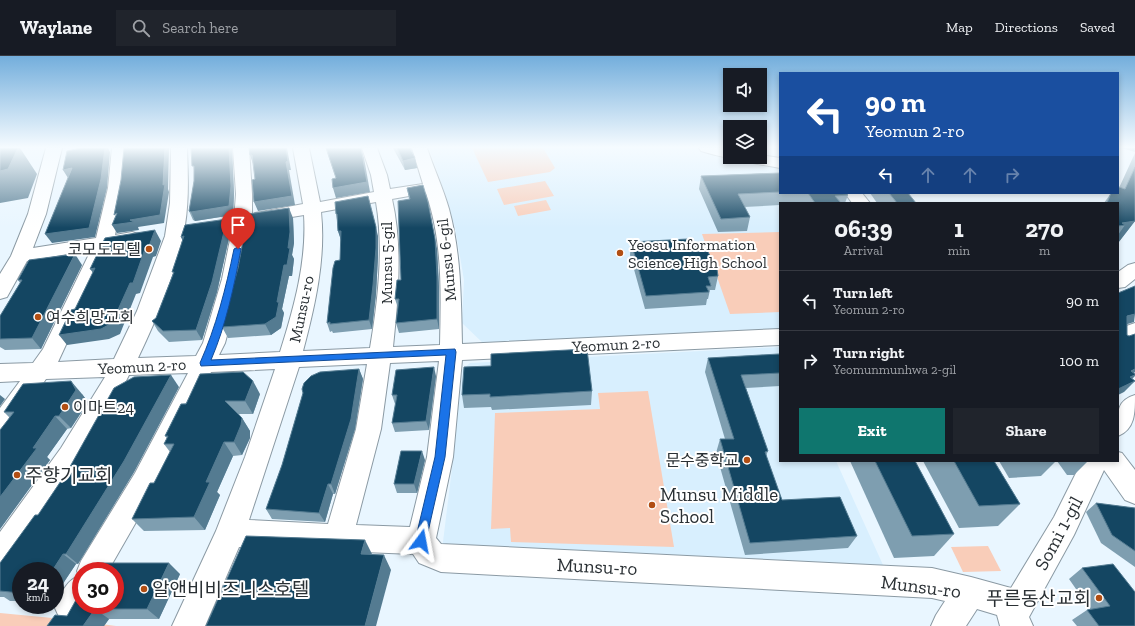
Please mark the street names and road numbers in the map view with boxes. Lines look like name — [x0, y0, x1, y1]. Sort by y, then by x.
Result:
street label: Munsu 6-gil — [433, 218, 460, 302]
street label: Munsu 5-gil — [377, 222, 396, 304]
street label: Munsu-ro — [285, 274, 318, 344]
street label: Yeomun 2-ro — [570, 333, 661, 356]
street label: Yeomun 2-ro — [96, 355, 187, 378]
street label: Somi 1-gil — [1029, 492, 1087, 574]
street label: Munsu-ro — [556, 553, 638, 580]
street label: Munsu-ro — [880, 570, 963, 603]

